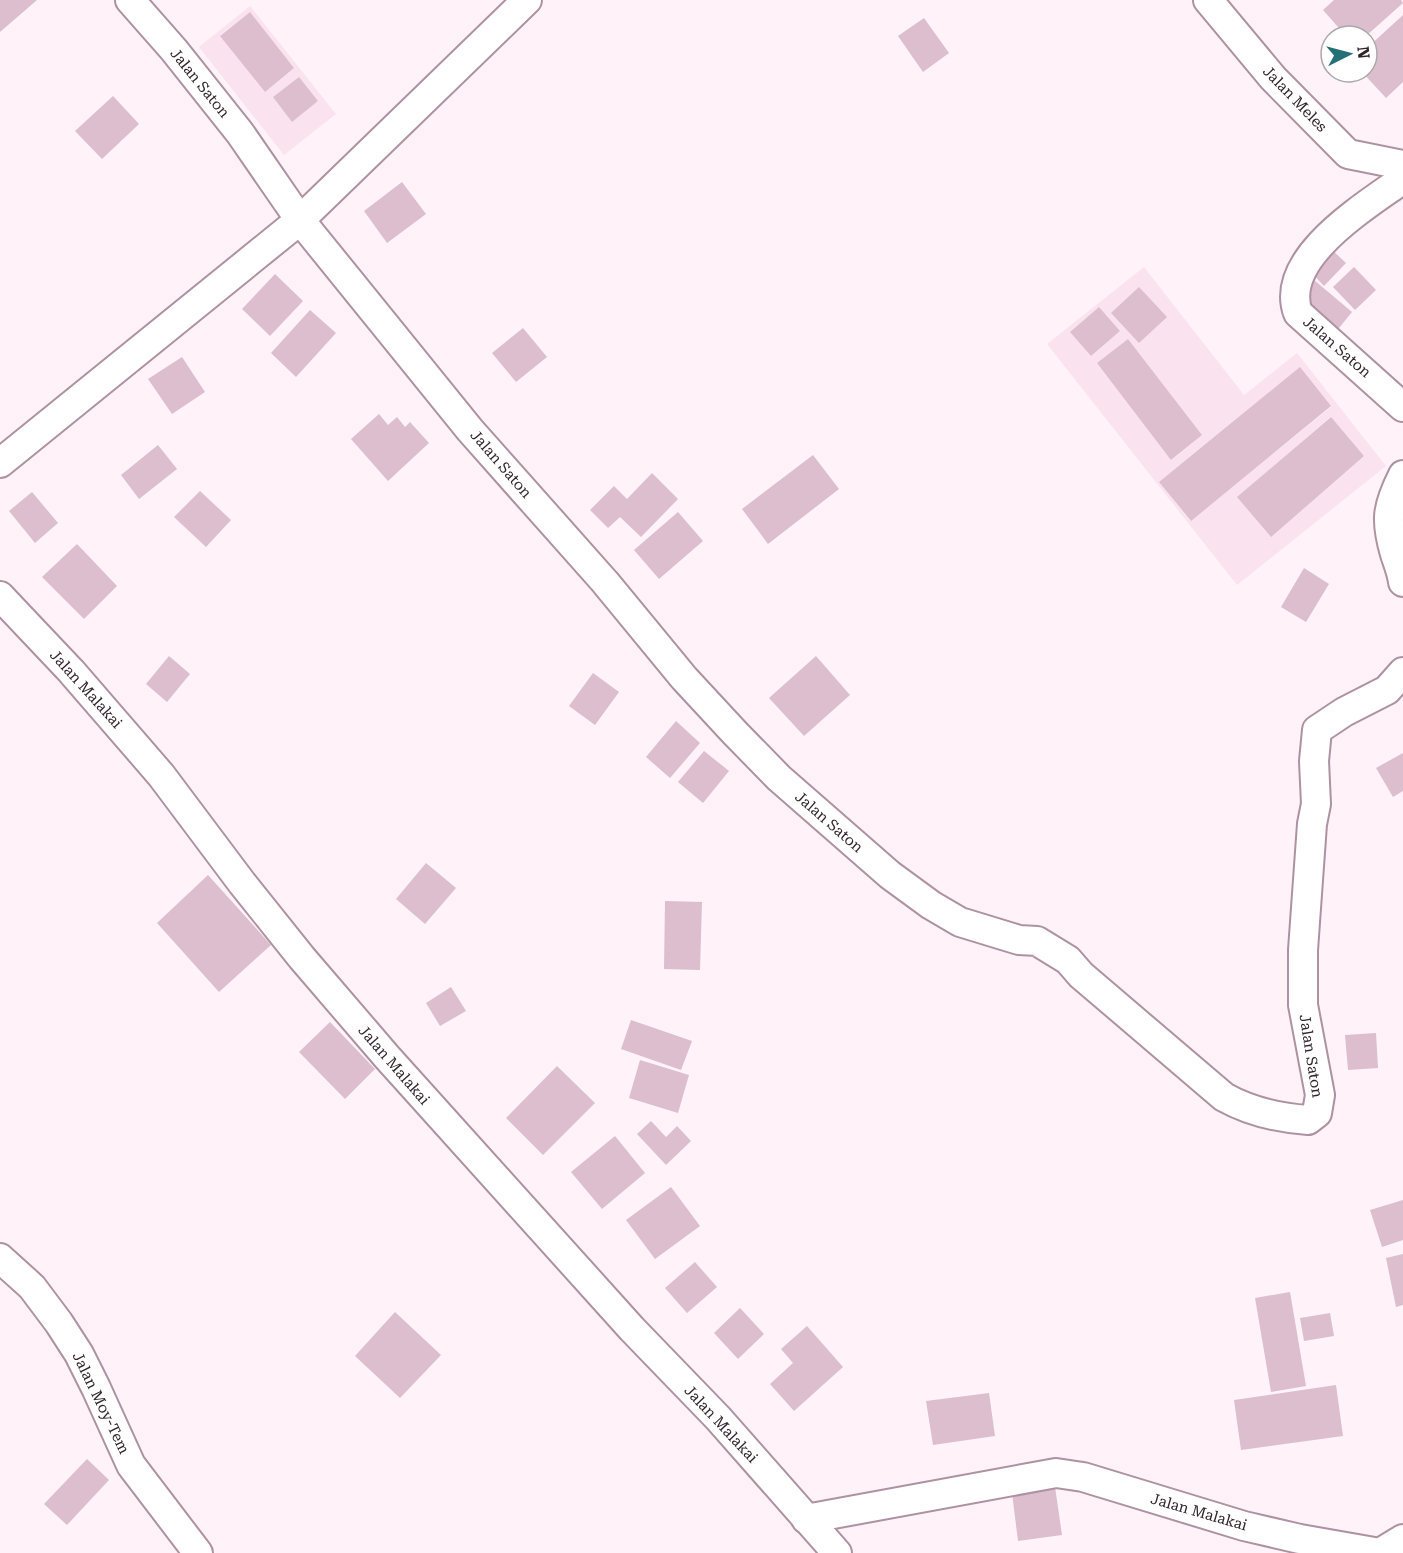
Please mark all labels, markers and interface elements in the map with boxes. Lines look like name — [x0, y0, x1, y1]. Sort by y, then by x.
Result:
north arrow — [1319, 24, 1379, 84]
street label: Jalan Saton — [167, 45, 234, 122]
text: N — [1353, 45, 1374, 60]
street label: Jalan Meles — [1259, 62, 1331, 136]
street label: Jalan Saton — [1299, 313, 1375, 382]
street label: Jalan Saton — [467, 426, 536, 502]
street label: Jalan Malakai — [46, 646, 126, 732]
street label: Jalan Saton — [791, 788, 867, 857]
street label: Jalan Saton — [1296, 1013, 1327, 1099]
street label: Jalan Malakai — [355, 1022, 434, 1109]
street label: Jalan Moy-Tem — [69, 1349, 134, 1457]
street label: Jalan Malakai — [681, 1382, 762, 1467]
street label: Jalan Malakai — [1149, 1490, 1249, 1534]

